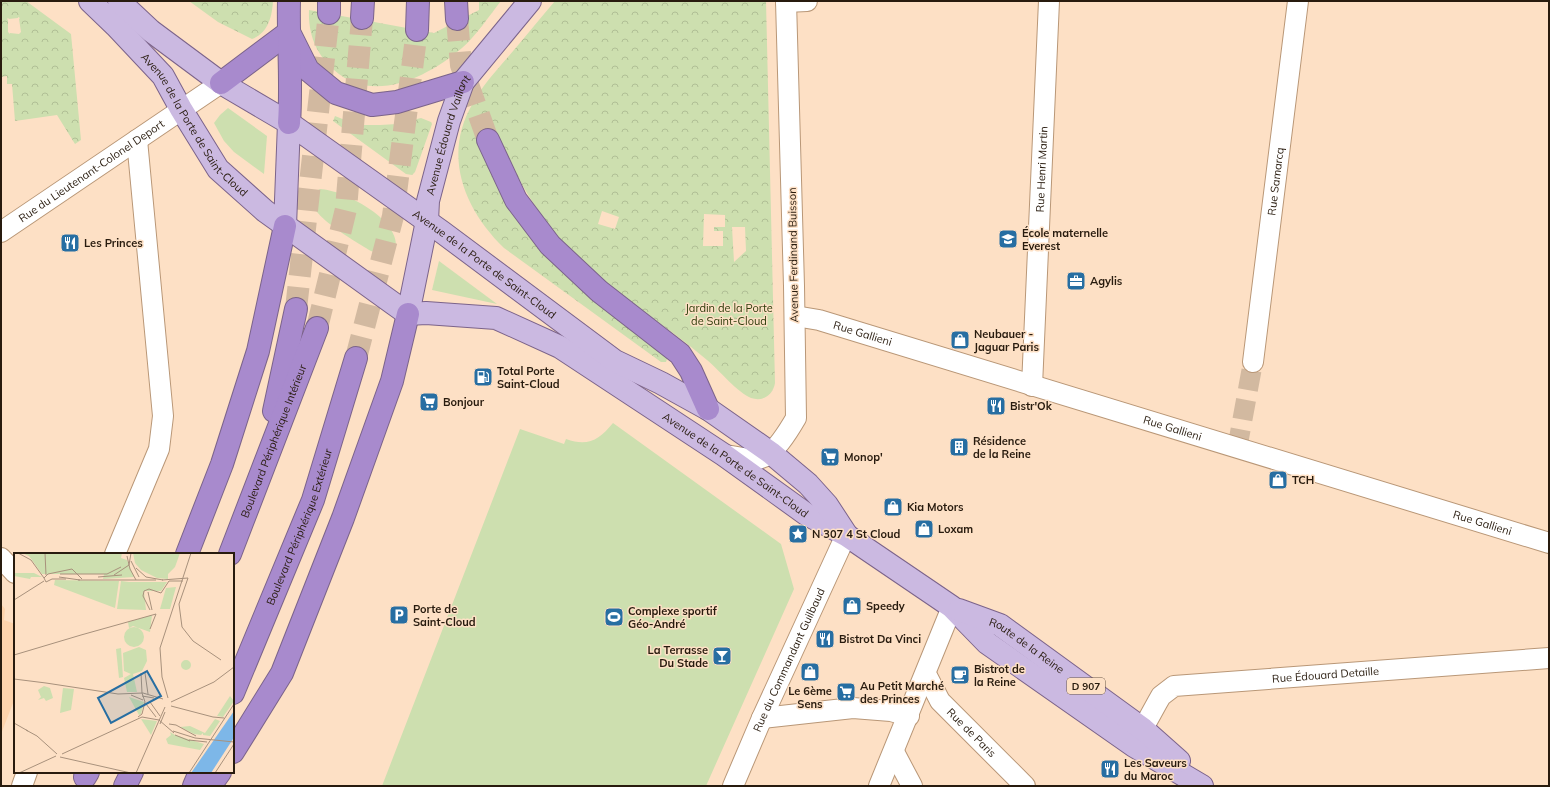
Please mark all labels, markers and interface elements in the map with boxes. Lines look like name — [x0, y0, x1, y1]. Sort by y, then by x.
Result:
street label: Avenue de la Porte de Saint-Cloud — [138, 50, 251, 199]
street label: Avenue Édouard Vaillant — [423, 72, 473, 197]
street label: Rue du Lieutenant-Colonel Deport — [16, 117, 167, 225]
street label: Rue Henri Martin — [1033, 126, 1050, 213]
street label: Rue Samarcq — [1264, 147, 1287, 216]
street label: Avenue Ferdinand Buisson — [785, 187, 801, 323]
street label: Avenue de la Porte de Saint-Cloud — [410, 206, 559, 322]
place label: École maternelle Everest — [1022, 226, 1108, 253]
school or university icon: École maternelle Everest — [997, 228, 1019, 250]
restaurant icon: Les Princes — [59, 232, 81, 254]
place label: Les Princes — [84, 236, 143, 250]
office icon: Agylis — [1065, 270, 1087, 292]
place label: Agylis — [1090, 274, 1123, 288]
park label: Jardin de la Porte de Saint-Cloud — [685, 301, 773, 328]
street label: Rue Gallieni — [832, 318, 894, 349]
place label: Neubauer - Jaguar Paris — [974, 327, 1039, 354]
shop icon: Neubauer - Jaguar Paris — [949, 329, 971, 351]
street label: Boulevard Périphérique Intérieur — [238, 362, 309, 520]
place label: Total Porte Saint-Cloud — [497, 364, 560, 391]
fuel station icon: Total Porte Saint-Cloud — [472, 366, 494, 388]
supermarket icon: Bonjour — [418, 391, 440, 413]
place label: Bonjour — [443, 395, 485, 409]
restaurant icon: Bistr'Ok — [985, 395, 1007, 417]
place label: Bistr'Ok — [1010, 399, 1053, 413]
street label: Avenue de la Porte de Saint-Cloud — [660, 409, 811, 521]
street label: Rue Gallieni — [1142, 412, 1203, 444]
place label: Résidence de la Reine — [973, 434, 1031, 461]
building icon: Résidence de la Reine — [948, 436, 970, 458]
supermarket icon: Monop' — [819, 446, 841, 468]
street label: Boulevard Périphérique Extérieur — [263, 447, 335, 607]
place label: Monop' — [844, 450, 883, 464]
shop icon: TCH — [1267, 469, 1289, 491]
place label: TCH — [1292, 473, 1314, 487]
shop icon: Kia Motors — [882, 496, 904, 518]
place label: Kia Motors — [907, 500, 964, 514]
street label: Rue Gallieni — [1451, 507, 1513, 538]
shop icon: Loxam — [913, 518, 935, 540]
place label: Loxam — [938, 522, 973, 536]
place icon: N 307 4 St Cloud — [787, 523, 809, 545]
place label: N 307 4 St Cloud — [812, 527, 900, 541]
inset map — [14, 553, 234, 773]
street label: Rue du Commandant Guilbaud — [750, 586, 828, 734]
shop icon: Speedy — [841, 595, 863, 617]
place label: Speedy — [866, 599, 905, 613]
place label: Porte de Saint-Cloud — [413, 602, 476, 629]
parking icon: Porte de Saint-Cloud — [388, 604, 410, 626]
place label: Complexe sportif Géo-André — [628, 604, 718, 631]
sports icon: Complexe sportif Géo-André — [603, 606, 625, 628]
street label: Route de la Reine — [987, 615, 1067, 676]
restaurant icon: Bistrot Da Vinci — [814, 628, 836, 650]
place label: Bistrot Da Vinci — [839, 632, 921, 646]
place label: La Terrasse Du Stade — [648, 643, 708, 670]
bar icon: La Terrasse Du Stade — [711, 645, 733, 667]
shop icon: Le 6ème Sens — [799, 661, 821, 683]
place label: Bistrot de la Reine — [974, 662, 1025, 689]
cafe icon: Bistrot de la Reine — [949, 664, 971, 686]
street label: Rue Édouard Detaille — [1272, 664, 1379, 686]
road number: D 907 — [1067, 678, 1105, 694]
place label: Au Petit Marché des Princes — [860, 679, 944, 706]
supermarket icon: Au Petit Marché des Princes — [835, 681, 857, 703]
place label: Le 6ème Sens — [788, 684, 832, 711]
street label: Rue de Paris — [944, 705, 999, 760]
place label: Les Saveurs du Maroc — [1124, 756, 1187, 783]
restaurant icon: Les Saveurs du Maroc — [1099, 758, 1121, 780]

